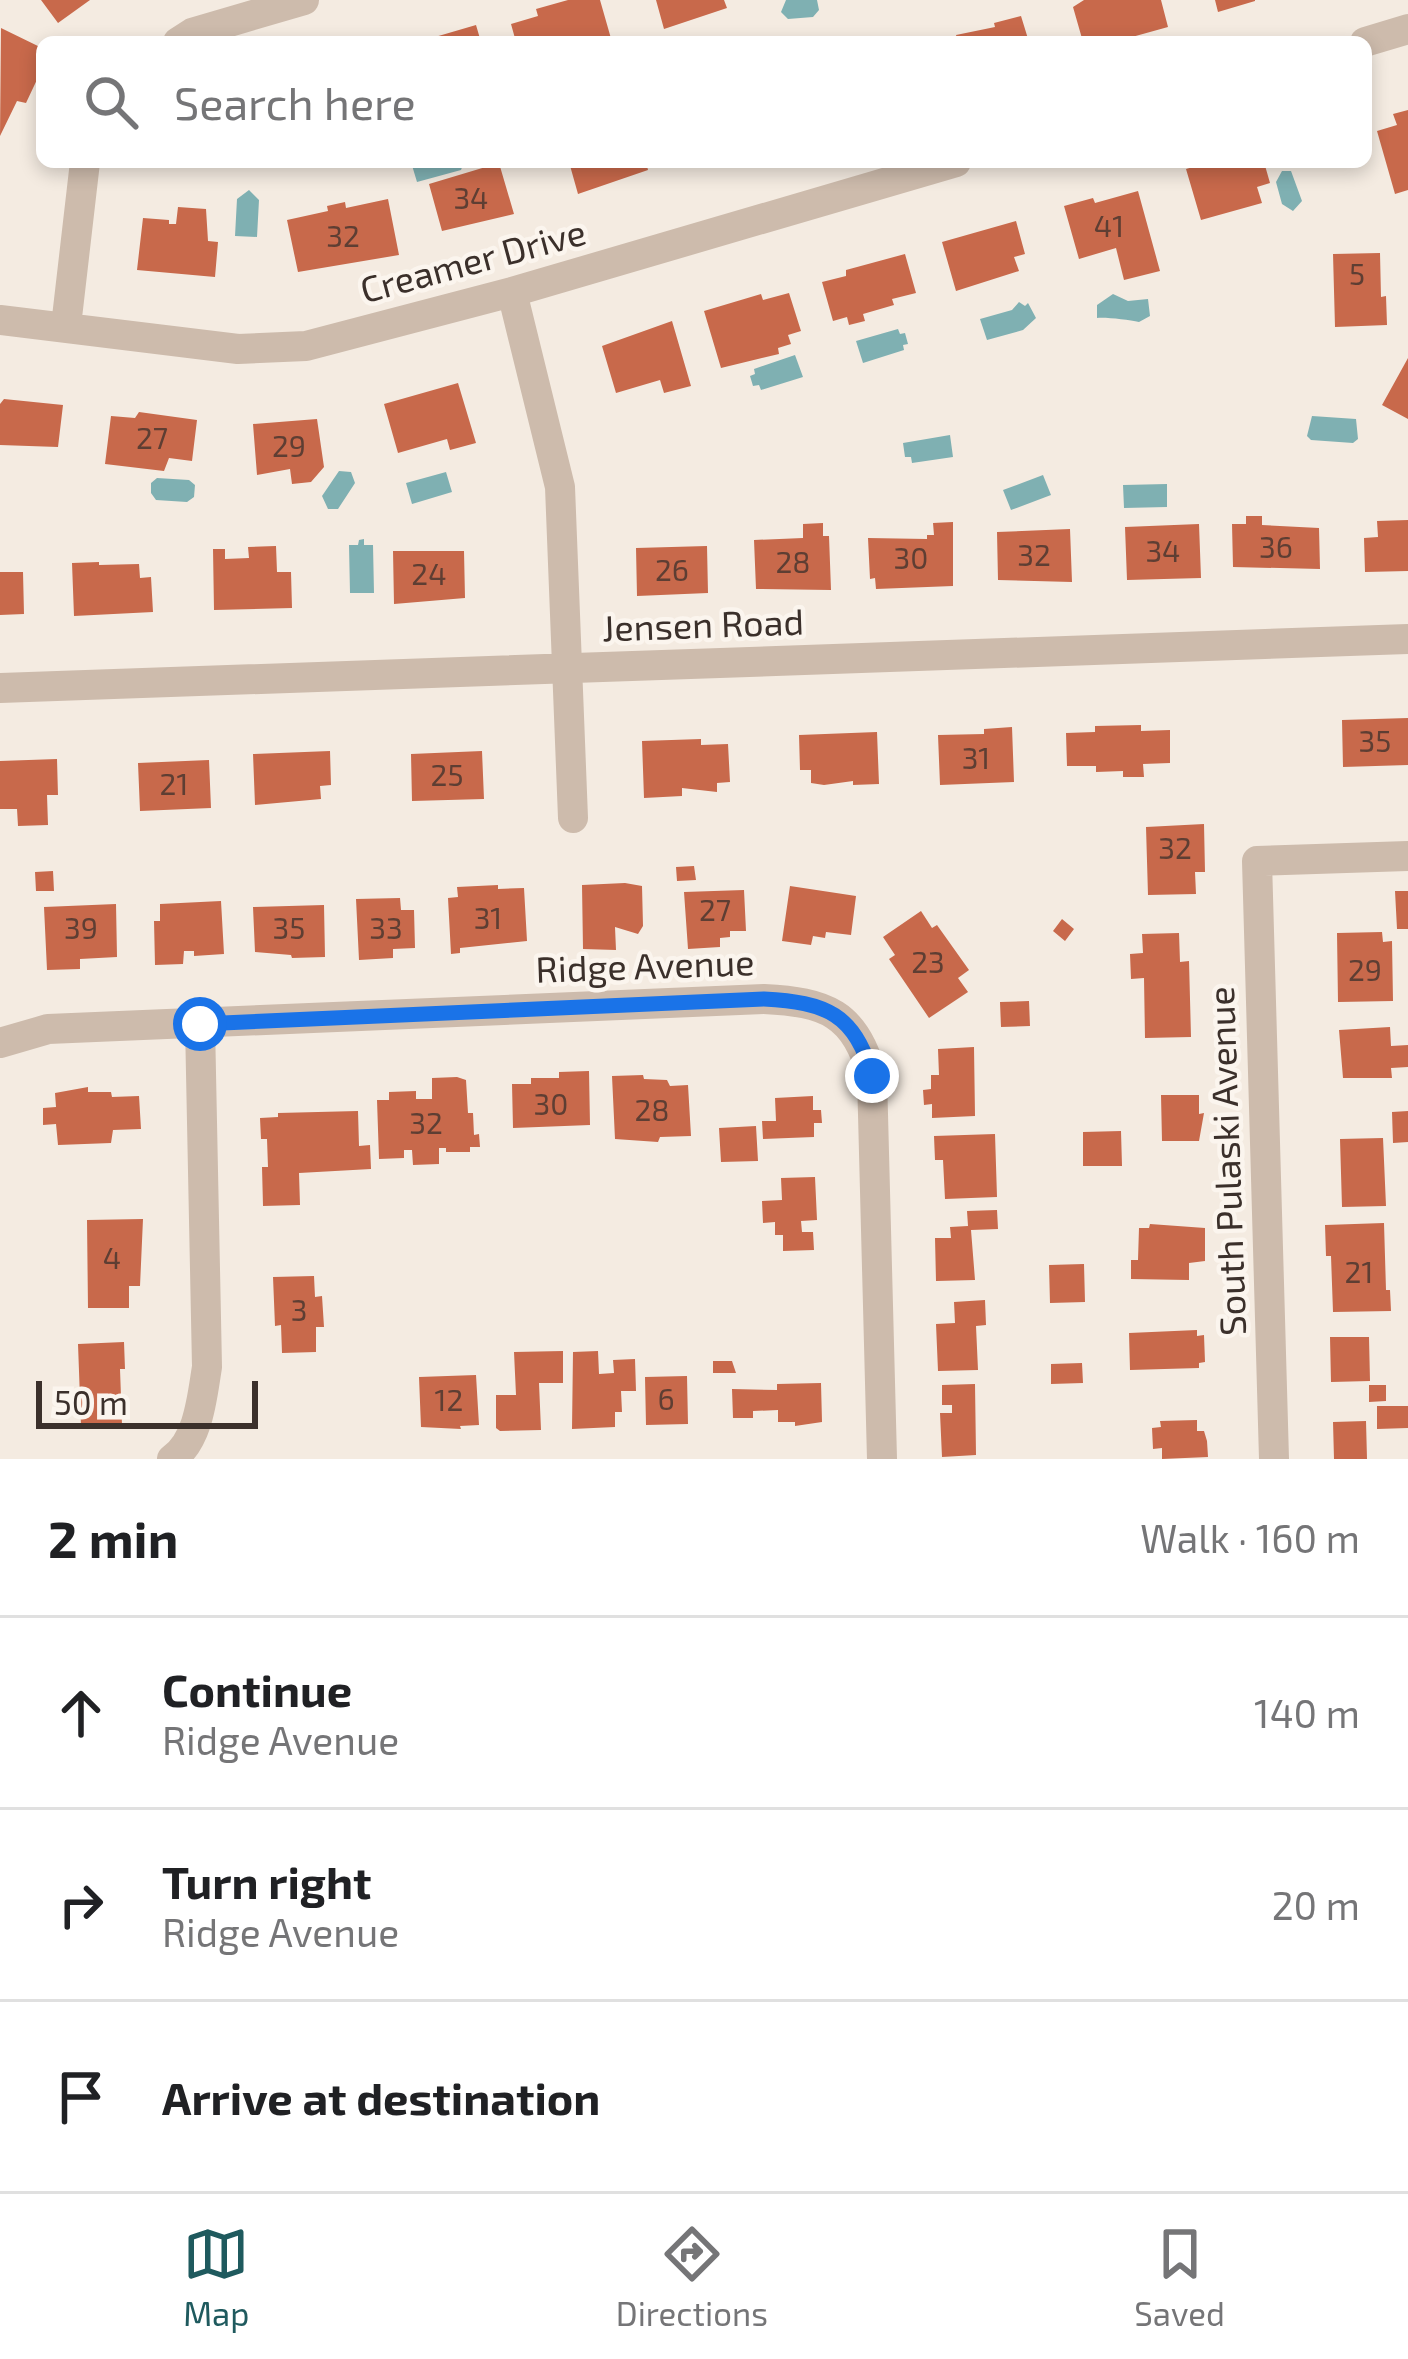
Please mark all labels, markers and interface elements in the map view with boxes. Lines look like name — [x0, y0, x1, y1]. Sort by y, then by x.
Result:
search box — [36, 36, 1372, 168]
icon: search — [78, 69, 144, 135]
text: Search here — [174, 75, 416, 129]
house number: 34 — [453, 179, 489, 215]
house number: 41 — [1094, 207, 1124, 243]
street label: Creamer Drive — [355, 209, 590, 310]
house number: 32 — [326, 217, 360, 253]
house number: 5 — [1349, 255, 1365, 291]
house number: 27 — [136, 419, 168, 455]
house number: 29 — [272, 427, 306, 463]
house number: 36 — [1259, 528, 1293, 564]
house number: 34 — [1145, 532, 1181, 568]
house number: 32 — [1017, 536, 1051, 572]
house number: 30 — [894, 539, 928, 575]
house number: 28 — [775, 543, 811, 579]
house number: 26 — [655, 551, 689, 587]
house number: 24 — [411, 555, 447, 591]
street label: Jensen Road — [601, 598, 805, 649]
house number: 35 — [1359, 722, 1391, 758]
house number: 31 — [962, 739, 990, 775]
house number: 25 — [431, 756, 463, 792]
house number: 21 — [160, 765, 188, 801]
house number: 32 — [1158, 829, 1192, 865]
house number: 27 — [699, 891, 731, 927]
house number: 31 — [474, 899, 502, 935]
house number: 39 — [64, 909, 98, 945]
house number: 35 — [273, 909, 305, 945]
house number: 33 — [369, 909, 403, 945]
street label: Ridge Avenue — [535, 939, 755, 990]
house number: 23 — [911, 943, 945, 979]
house number: 29 — [1348, 951, 1382, 987]
street label: South Pulaski Avenue — [1198, 986, 1253, 1336]
route start — [173, 997, 227, 1051]
route end — [845, 1049, 899, 1103]
house number: 30 — [534, 1085, 568, 1121]
house number: 28 — [634, 1091, 670, 1127]
house number: 32 — [409, 1104, 443, 1140]
house number: 4 — [103, 1239, 121, 1275]
house number: 21 — [1345, 1253, 1373, 1289]
house number: 3 — [291, 1291, 307, 1327]
scale bar — [36, 1375, 258, 1428]
house number: 6 — [657, 1380, 675, 1416]
house number: 12 — [435, 1381, 463, 1417]
text: 50 m — [54, 1382, 128, 1422]
text: 2 min — [48, 1507, 178, 1568]
text: Walk · 160 m — [1140, 1514, 1360, 1561]
text: Continue — [162, 1662, 352, 1716]
icon: ahead — [48, 1680, 114, 1746]
text: 140 m — [1254, 1689, 1360, 1736]
text: Ridge Avenue — [162, 1716, 399, 1763]
text: Turn right — [162, 1854, 371, 1908]
icon: right — [48, 1872, 114, 1938]
text: 20 m — [1272, 1881, 1360, 1928]
text: Ridge Avenue — [162, 1908, 399, 1955]
icon: arrive — [48, 2064, 114, 2130]
text: Arrive at destination — [162, 2070, 600, 2124]
tab: Map — [183, 2221, 249, 2333]
tab: Directions — [616, 2221, 768, 2333]
tab: Saved — [1134, 2221, 1225, 2333]

